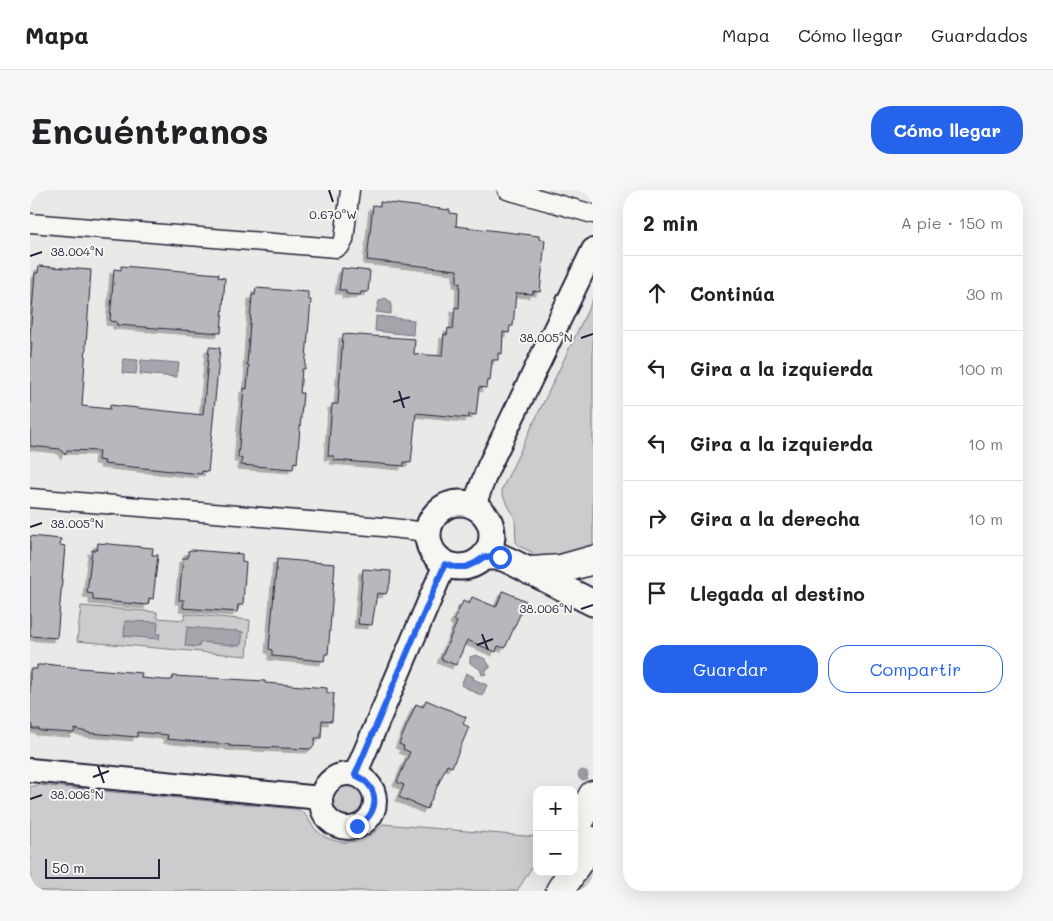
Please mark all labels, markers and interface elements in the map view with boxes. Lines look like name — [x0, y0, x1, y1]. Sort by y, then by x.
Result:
text: Mapa — [25, 19, 89, 50]
text: Mapa — [722, 23, 770, 47]
text: Cómo llegar — [798, 23, 903, 47]
text: Guardados — [931, 23, 1028, 47]
button: Cómo llegar — [871, 106, 1023, 154]
text: Encuéntranos — [30, 107, 269, 153]
text: 0.670°W — [309, 206, 357, 222]
text: 2 min — [643, 209, 698, 236]
text: A pie · 150 m — [901, 212, 1003, 233]
text: 38.004°N — [50, 243, 104, 259]
icon: ahead — [643, 279, 671, 307]
text: Continúa — [690, 281, 775, 306]
text: 30 m — [966, 283, 1003, 304]
text: 38.005°N — [519, 329, 573, 345]
icon: left — [643, 354, 671, 382]
text: Gira a la izquierda — [690, 356, 873, 381]
text: 100 m — [958, 358, 1003, 379]
icon: left — [643, 429, 671, 457]
text: Gira a la izquierda — [690, 431, 873, 456]
text: 10 m — [968, 433, 1003, 454]
icon: right — [643, 504, 671, 532]
text: Gira a la derecha — [690, 506, 860, 531]
text: 10 m — [968, 508, 1003, 529]
text: 38.005°N — [50, 515, 104, 531]
route start — [489, 546, 512, 569]
icon: arrive — [643, 579, 671, 607]
text: Llegada al destino — [690, 581, 865, 606]
text: 38.006°N — [519, 600, 573, 616]
button: Guardar — [643, 645, 818, 693]
button: Compartir — [828, 645, 1003, 693]
text: 38.006°N — [50, 786, 104, 802]
map controls — [533, 786, 578, 876]
button: + — [533, 786, 578, 831]
route end — [346, 815, 369, 838]
button: − — [533, 831, 578, 876]
scale bar — [45, 856, 160, 879]
text: 50 m — [52, 858, 84, 877]

